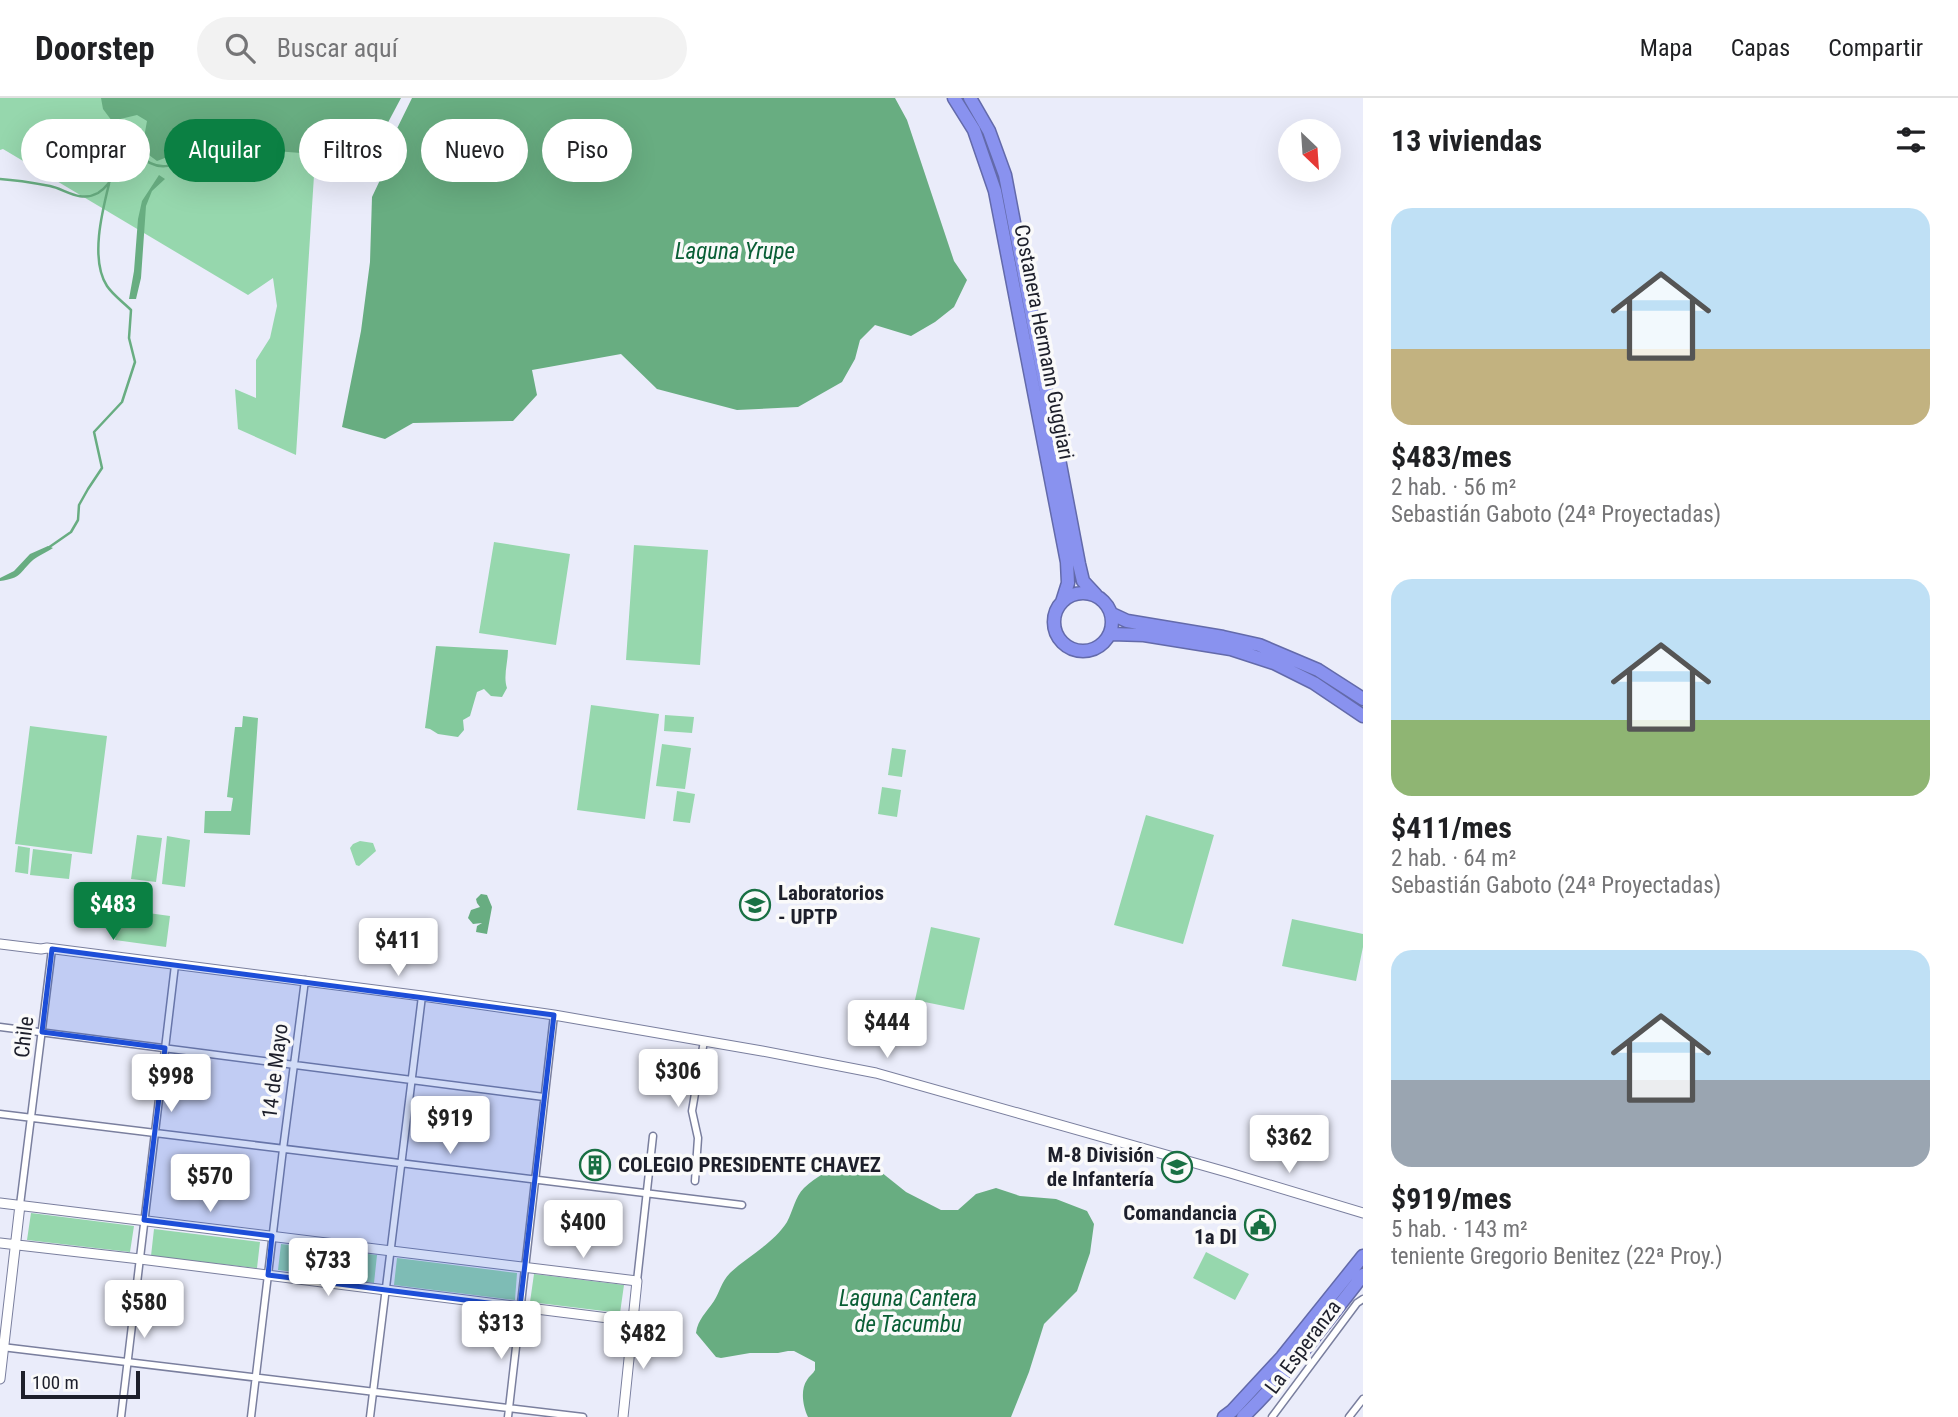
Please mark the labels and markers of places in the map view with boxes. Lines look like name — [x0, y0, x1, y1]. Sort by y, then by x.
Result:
place label: Laboratorios - UPTP — [778, 881, 884, 929]
pin: $483 — [72, 882, 154, 942]
school or university icon: Laboratorios - UPTP — [738, 888, 772, 922]
pin: $411 — [357, 918, 439, 978]
pin: $444 — [846, 1000, 928, 1060]
pin: $306 — [637, 1049, 719, 1109]
pin: $998 — [130, 1054, 212, 1114]
pin: $919 — [409, 1096, 491, 1156]
pin: $362 — [1248, 1116, 1330, 1175]
place label: M-8 División de Infantería — [1047, 1143, 1154, 1191]
building icon: COLEGIO PRESIDENTE CHAVEZ — [578, 1148, 612, 1182]
school or university icon: M-8 División de Infantería — [1160, 1150, 1194, 1184]
place label: COLEGIO PRESIDENTE CHAVEZ — [618, 1153, 881, 1177]
pin: $570 — [169, 1154, 251, 1214]
pin: $400 — [542, 1200, 624, 1260]
place label: Comandancia 1a DI — [1123, 1201, 1237, 1249]
public building icon: Comandancia 1a DI — [1243, 1208, 1277, 1242]
pin: $733 — [287, 1238, 369, 1298]
pin: $580 — [103, 1280, 185, 1340]
pin: $313 — [460, 1302, 542, 1361]
pin: $482 — [602, 1312, 684, 1371]

